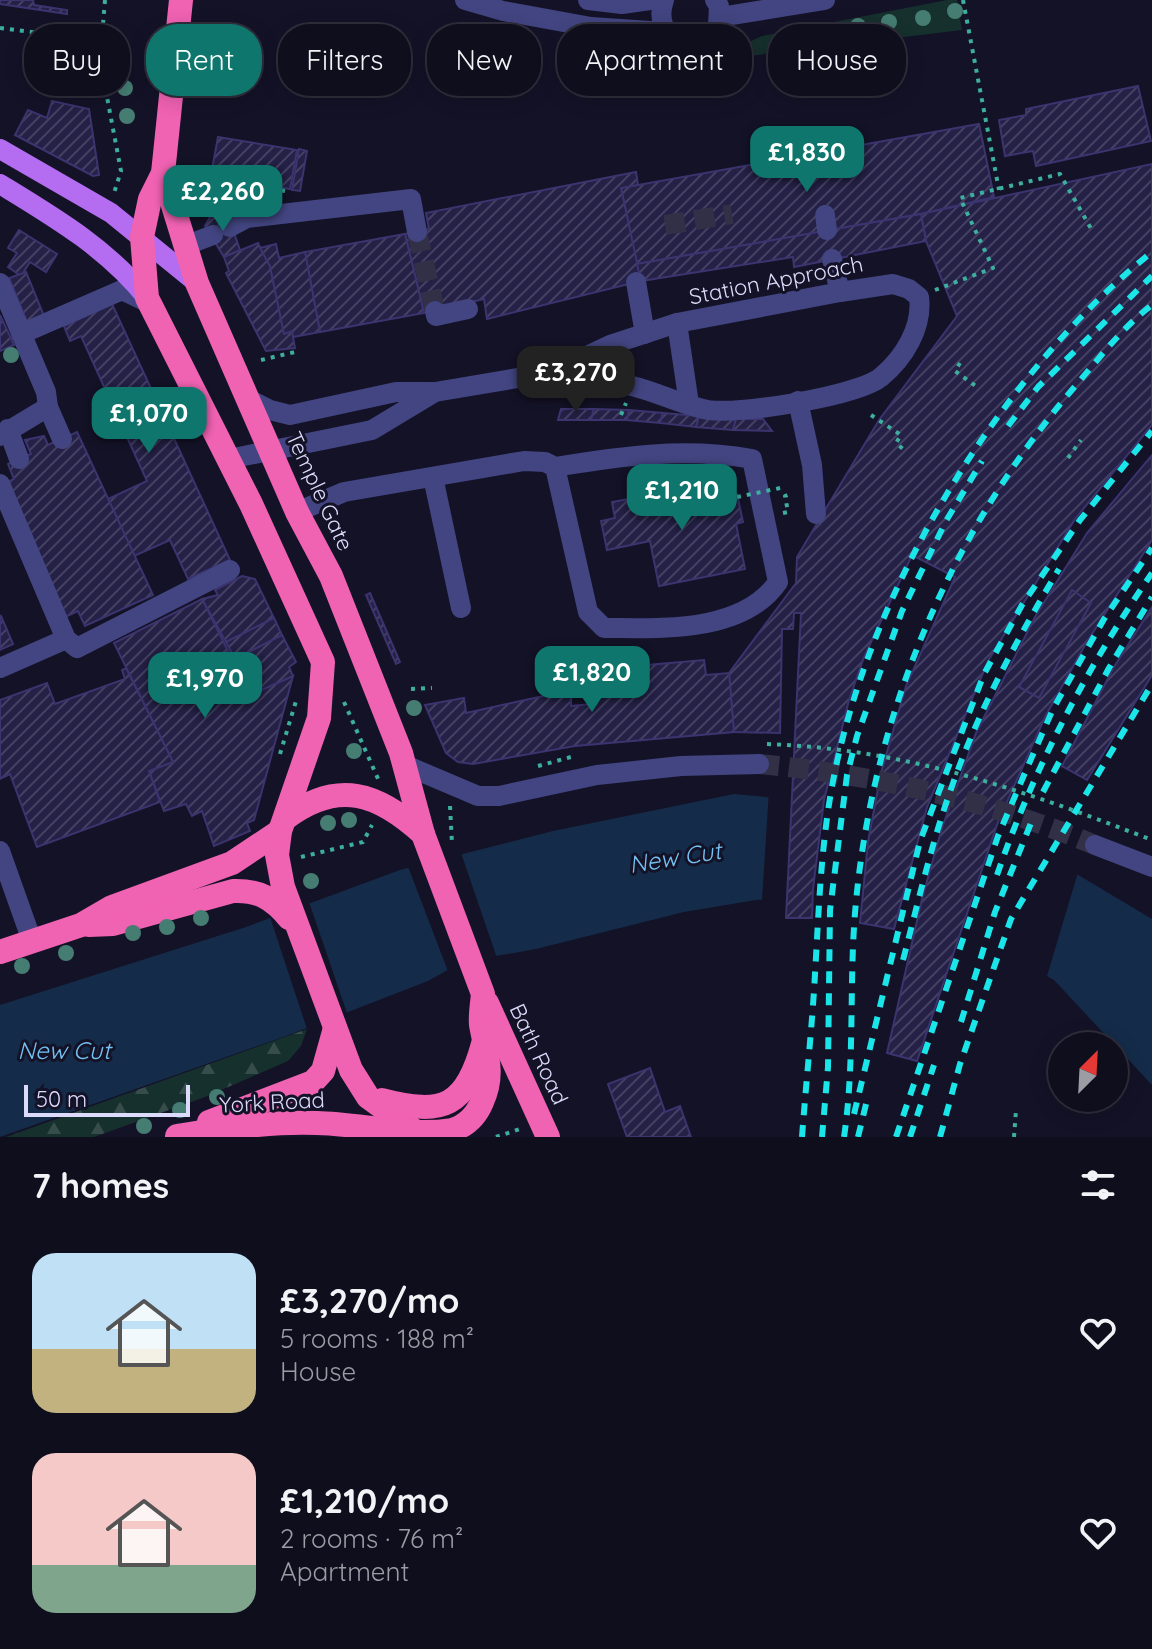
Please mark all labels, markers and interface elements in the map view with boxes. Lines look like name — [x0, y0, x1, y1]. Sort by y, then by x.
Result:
chip: Buy — [24, 24, 130, 96]
chip: Rent — [146, 24, 262, 96]
chip: Filters — [278, 24, 411, 96]
chip: New — [427, 24, 541, 96]
chip: Apartment — [557, 24, 752, 96]
chip: House — [768, 24, 906, 96]
pin: £1,830 — [742, 126, 872, 194]
text: £1,830 — [768, 135, 846, 168]
pin: £2,260 — [158, 165, 288, 233]
text: £2,260 — [181, 174, 265, 207]
street label: Station Approach — [687, 249, 865, 311]
pin: £3,270 — [511, 346, 641, 414]
text: £3,270 — [535, 355, 617, 388]
pin: £1,070 — [84, 387, 214, 455]
text: £1,070 — [110, 396, 188, 429]
street label: Temple Gate — [280, 427, 360, 555]
pin: £1,210 — [617, 464, 747, 532]
text: £1,210 — [645, 473, 719, 506]
pin: £1,820 — [527, 646, 657, 714]
pin: £1,970 — [140, 652, 270, 720]
text: £1,820 — [553, 655, 631, 688]
text: £1,970 — [166, 661, 244, 694]
water label: New Cut — [627, 834, 726, 879]
street label: Bath Road — [503, 999, 575, 1109]
north arrow — [1048, 1032, 1128, 1112]
map controls — [1048, 1032, 1128, 1112]
water label: New Cut — [17, 1035, 113, 1065]
scale bar — [24, 1081, 190, 1117]
text: 50 m — [36, 1085, 87, 1113]
street label: York Road — [219, 1085, 325, 1119]
icon: filters — [1076, 1163, 1120, 1207]
text: 7 homes — [32, 1164, 169, 1207]
text: £3,270/mo — [280, 1279, 460, 1322]
icon: home — [96, 1285, 192, 1381]
icon: heart — [1076, 1311, 1120, 1355]
text: 5 rooms · 188 m² — [280, 1322, 474, 1355]
text: House — [280, 1355, 356, 1388]
text: £1,210/mo — [280, 1479, 449, 1522]
icon: home — [96, 1485, 192, 1581]
icon: heart — [1076, 1511, 1120, 1555]
text: 2 rooms · 76 m² — [280, 1522, 463, 1555]
text: Apartment — [280, 1555, 409, 1588]

